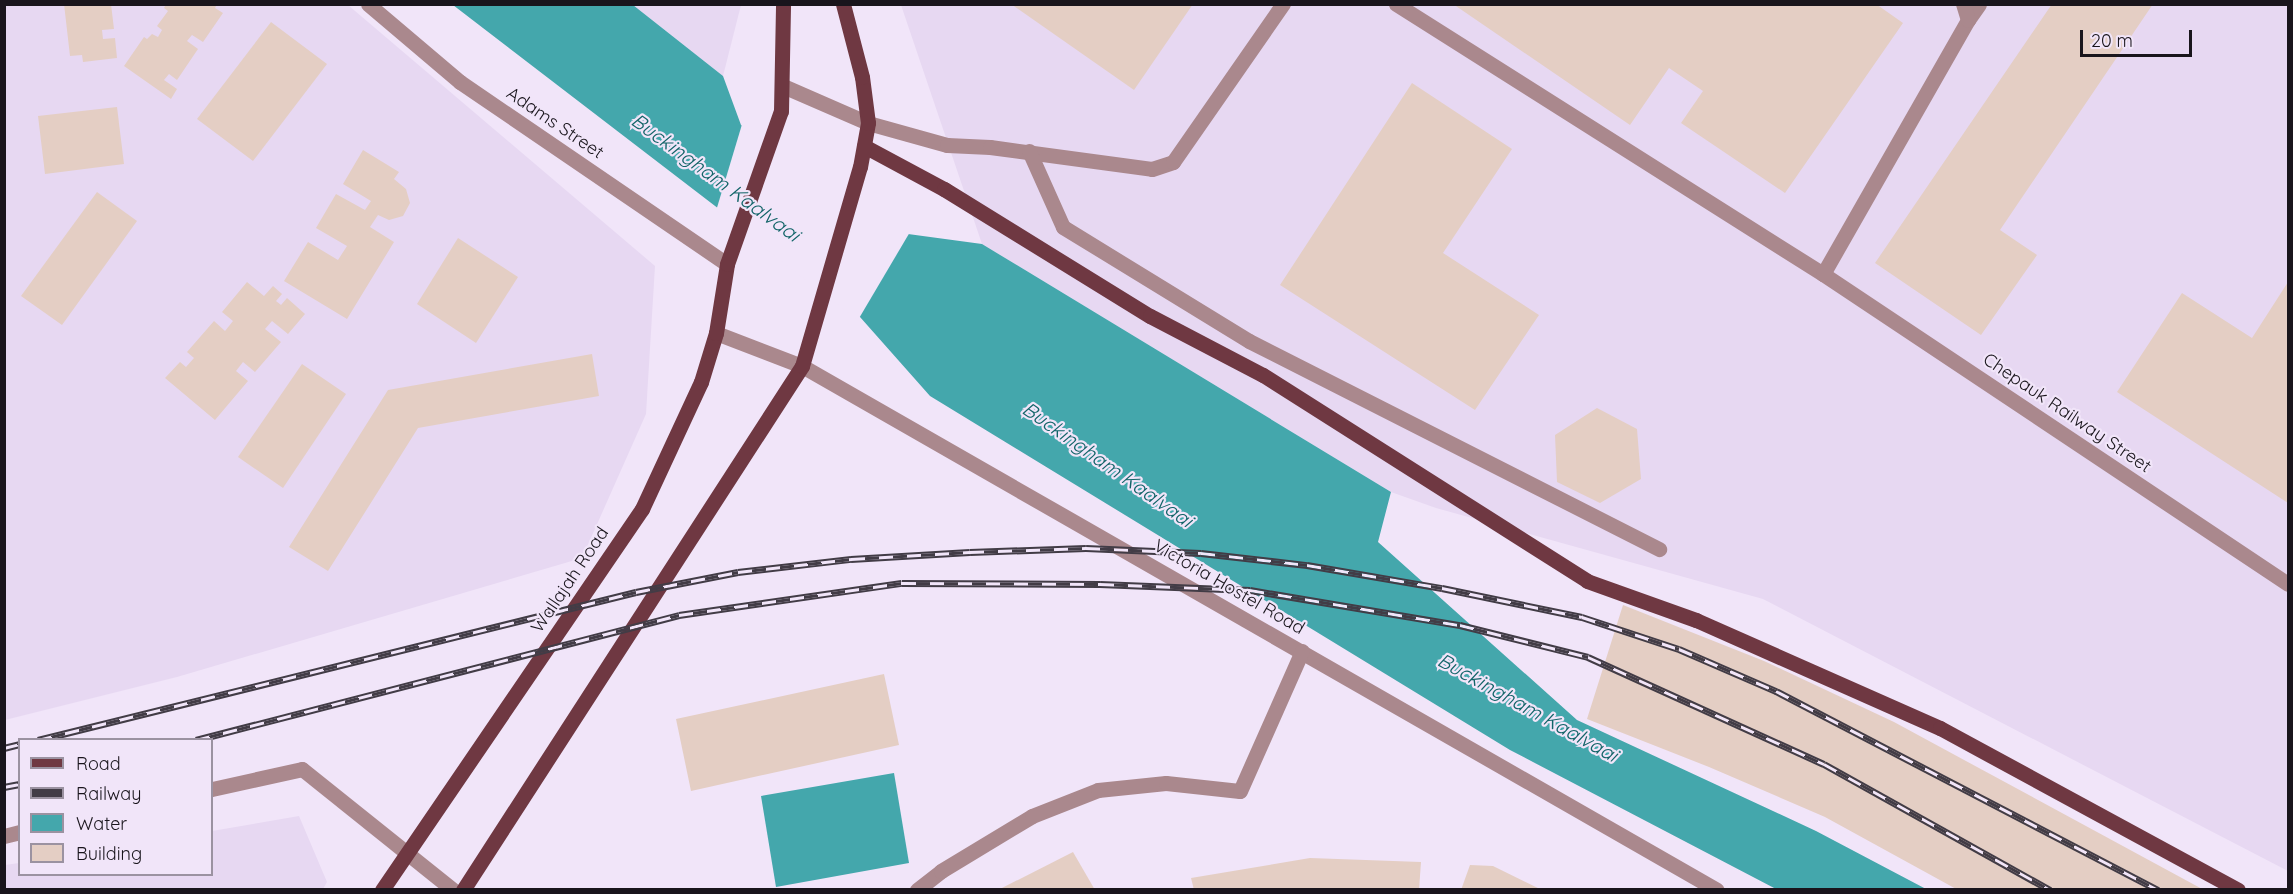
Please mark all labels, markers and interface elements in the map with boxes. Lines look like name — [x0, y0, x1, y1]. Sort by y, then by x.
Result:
scale bar — [2083, 18, 2196, 56]
text: 20 m — [2091, 29, 2133, 52]
street label: Adams Street — [502, 83, 608, 163]
water label: Buckingham Kaalvaai — [627, 108, 805, 246]
street label: Chepauk Railway Street — [1979, 349, 2155, 477]
water label: Buckingham Kaalvaai — [1018, 396, 1198, 532]
street label: Wallajah Road — [527, 523, 613, 637]
street label: Victoria Hostel Road — [1150, 535, 1308, 639]
water label: Buckingham Kaalvaai — [1434, 647, 1622, 767]
legend — [18, 738, 213, 876]
text: Road — [76, 752, 121, 775]
text: Railway — [76, 782, 142, 805]
text: Water — [76, 812, 127, 835]
text: Building — [76, 842, 142, 865]

